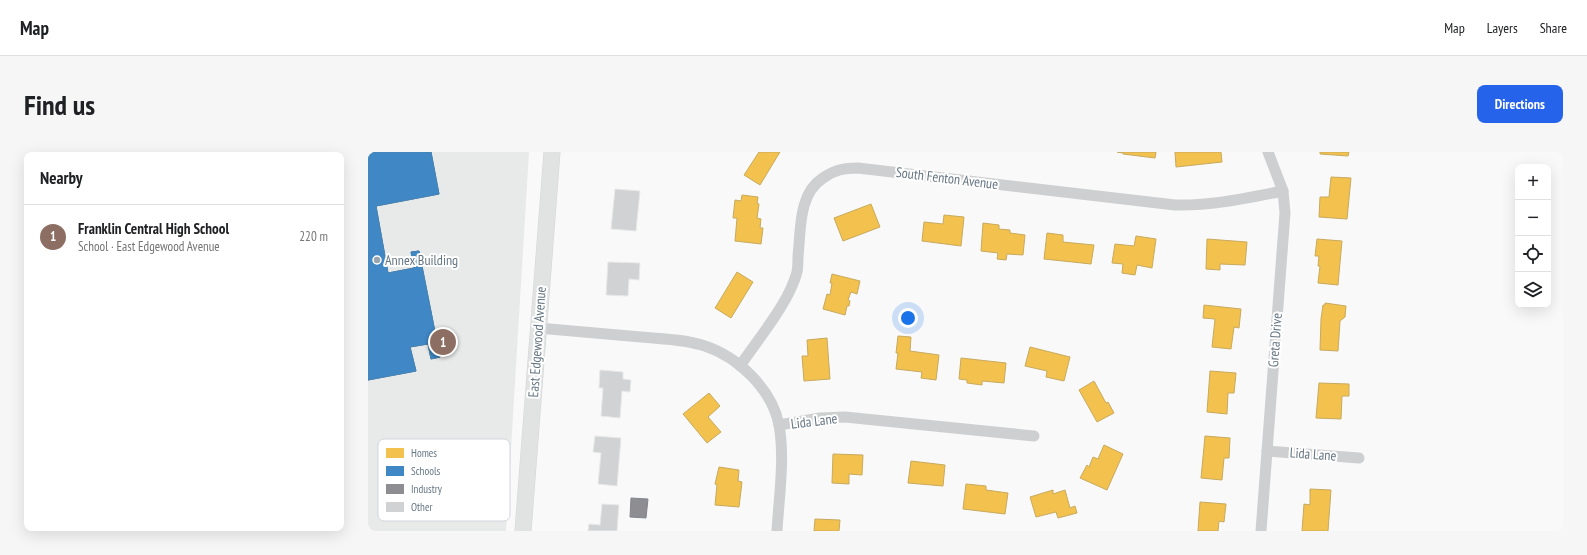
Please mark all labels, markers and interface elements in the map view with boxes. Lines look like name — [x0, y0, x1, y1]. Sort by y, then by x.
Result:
text: Map — [20, 16, 49, 40]
text: Map — [1444, 19, 1465, 37]
text: Layers — [1487, 19, 1518, 37]
text: Share — [1540, 19, 1567, 37]
button: Directions — [1477, 85, 1563, 123]
text: Find us — [24, 86, 95, 123]
street label: South Fenton Avenue — [895, 163, 999, 193]
map controls — [1515, 164, 1551, 308]
button: + — [1515, 164, 1551, 200]
text: Nearby — [40, 167, 83, 189]
button: − — [1515, 200, 1551, 236]
text: Franklin Central High School — [78, 219, 229, 238]
text: 1 — [50, 228, 56, 245]
text: 220 m — [299, 228, 328, 245]
button: locate — [1515, 236, 1551, 272]
text: School · East Edgewood Avenue — [78, 238, 220, 255]
place label: Annex Building — [385, 251, 458, 269]
marker: Annex Building — [372, 255, 382, 265]
button: layers — [1515, 272, 1551, 308]
street label: East Edgewood Avenue — [524, 286, 550, 398]
your location — [898, 308, 918, 328]
street label: Greta Drive — [1264, 312, 1286, 368]
pin: 1 — [430, 327, 456, 357]
street label: Lida Lane — [790, 409, 838, 433]
legend — [378, 439, 510, 521]
street label: Lida Lane — [1289, 443, 1337, 465]
text: Homes — [411, 446, 437, 460]
text: Schools — [411, 464, 441, 478]
text: Industry — [411, 482, 443, 496]
text: Other — [411, 500, 432, 514]

